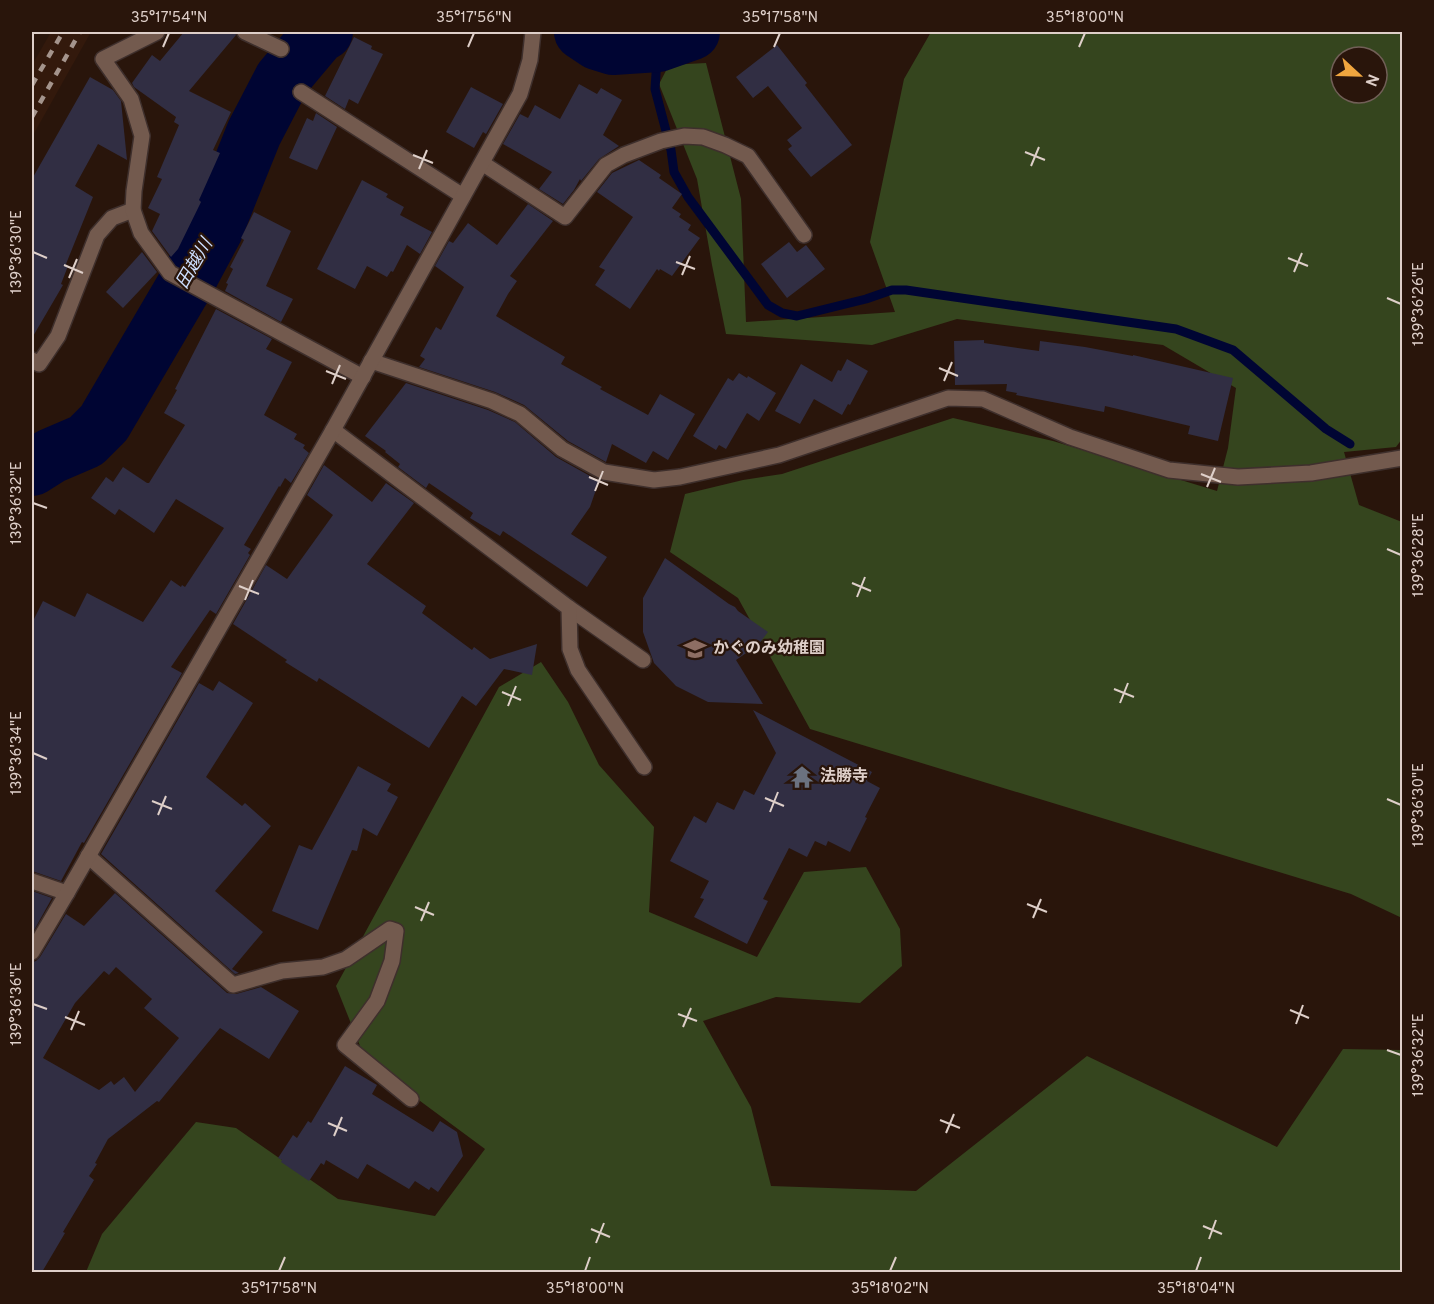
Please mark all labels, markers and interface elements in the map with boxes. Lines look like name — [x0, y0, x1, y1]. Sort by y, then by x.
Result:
text: 35°17'54"N — [131, 9, 207, 28]
text: 35°17'56"N — [436, 9, 512, 28]
text: 35°17'58"N — [742, 9, 818, 28]
text: 35°18'00"N — [1046, 9, 1124, 28]
north arrow — [1329, 45, 1389, 105]
text: N — [1360, 71, 1382, 89]
text: 139°36'30"E — [8, 210, 27, 294]
water label: 田越川 — [172, 233, 219, 293]
text: 139°36'26"E — [1410, 262, 1429, 346]
text: 139°36'32"E — [8, 461, 27, 545]
text: 139°36'28"E — [1410, 513, 1429, 597]
school or university icon: かぐのみ幼稚園 — [682, 636, 708, 662]
place label: かぐのみ幼稚園 — [713, 639, 825, 659]
text: 139°36'34"E — [8, 711, 27, 795]
text: 139°36'30"E — [1410, 763, 1429, 847]
temple icon: 法勝寺 — [789, 764, 815, 790]
place label: 法勝寺 — [820, 767, 868, 787]
text: 139°36'36"E — [8, 962, 27, 1046]
text: 139°36'32"E — [1410, 1013, 1429, 1097]
text: 35°17'58"N — [241, 1280, 317, 1299]
text: 35°18'00"N — [546, 1280, 624, 1299]
text: 35°18'02"N — [851, 1280, 929, 1299]
text: 35°18'04"N — [1157, 1280, 1235, 1299]

